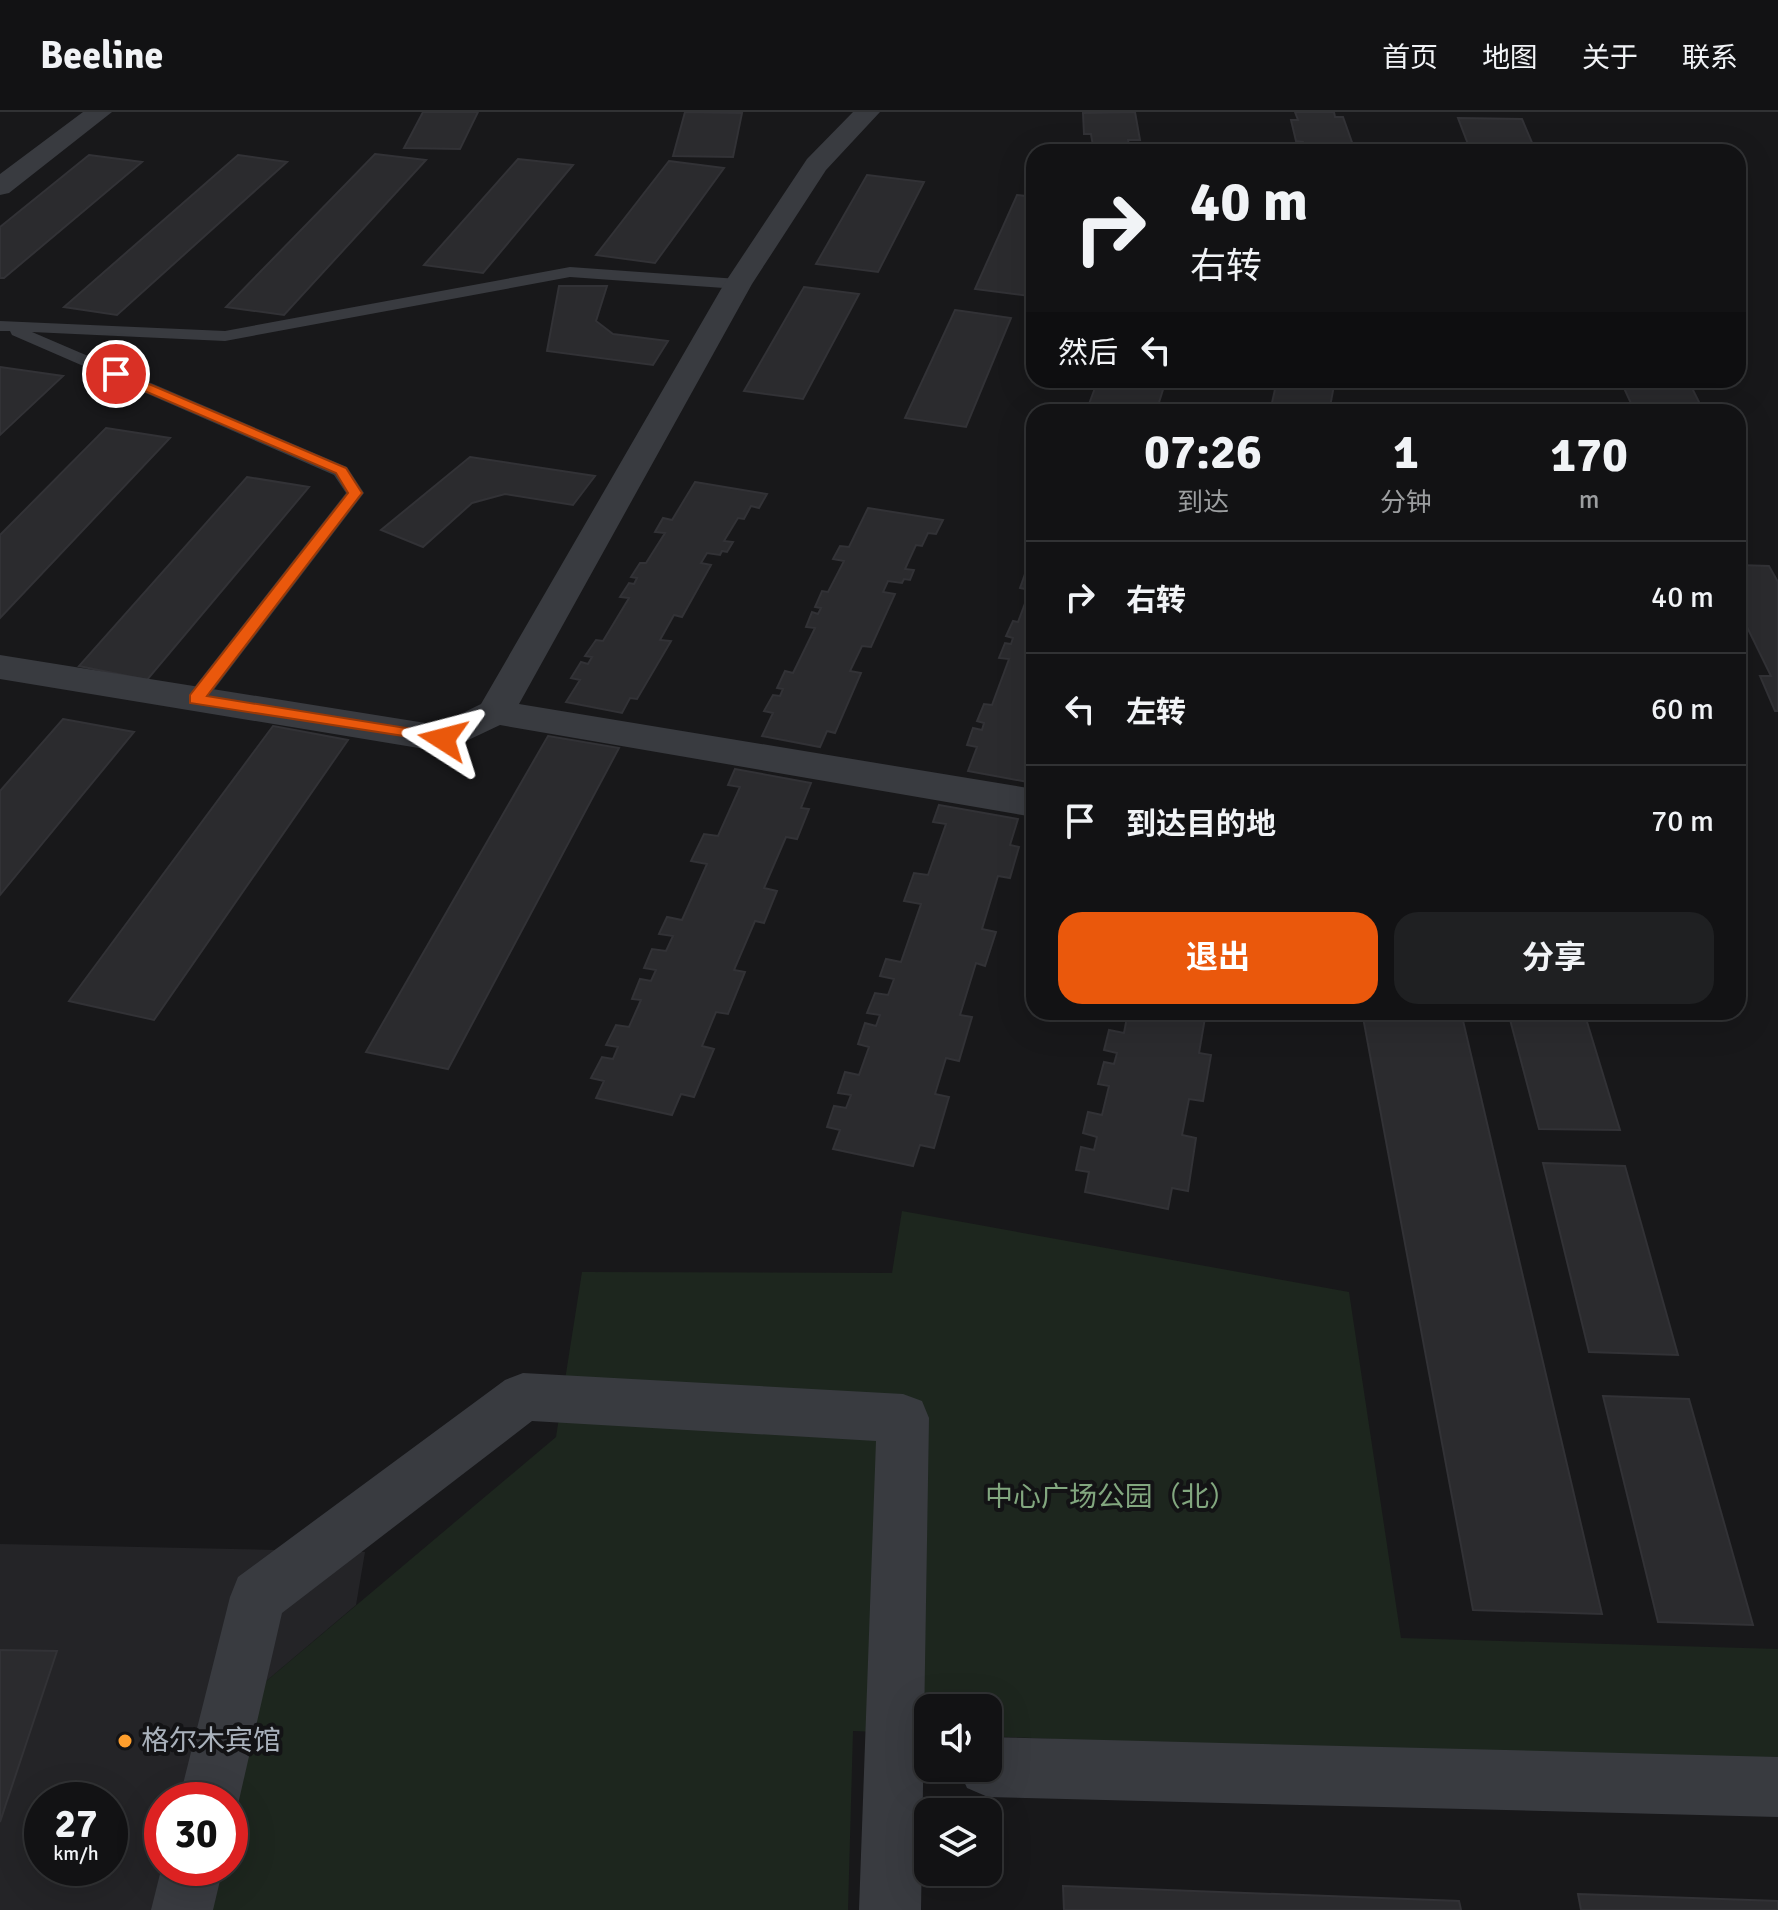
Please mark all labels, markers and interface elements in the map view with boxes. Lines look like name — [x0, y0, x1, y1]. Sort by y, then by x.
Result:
text: Beeline — [40, 32, 163, 79]
text: 首页 — [1382, 41, 1438, 75]
text: 地图 — [1482, 41, 1538, 75]
text: 关于 — [1582, 41, 1638, 75]
text: 联系 — [1682, 41, 1738, 75]
text: 40 m — [1190, 167, 1308, 236]
icon: right — [1058, 176, 1162, 280]
text: 右转 — [1190, 244, 1262, 289]
icon: left — [1134, 328, 1178, 372]
text: 然后 — [1058, 335, 1118, 372]
pin — [82, 340, 150, 408]
icon: arrive — [94, 352, 138, 396]
text: 07:26 — [1144, 423, 1262, 482]
text: 1 — [1393, 423, 1419, 482]
text: 170 — [1550, 426, 1628, 485]
text: m — [1579, 484, 1599, 516]
text: 到达 — [1177, 487, 1229, 519]
text: 分钟 — [1380, 487, 1432, 519]
icon: right — [1058, 575, 1102, 619]
text: 40 m — [1651, 579, 1714, 616]
text: 右转 — [1126, 582, 1186, 619]
icon: left — [1058, 687, 1102, 731]
text: 60 m — [1651, 691, 1714, 728]
text: 左转 — [1126, 694, 1186, 731]
position arrow — [401, 697, 485, 781]
icon: arrive — [1058, 799, 1102, 843]
text: 70 m — [1651, 803, 1714, 840]
text: 到达目的地 — [1126, 806, 1276, 843]
button: 退出 — [1058, 912, 1378, 1004]
button: 分享 — [1394, 912, 1714, 1004]
park label: 中心广场公园（北） — [985, 1480, 1237, 1514]
map controls — [914, 1694, 1002, 1886]
button: sound — [914, 1694, 1002, 1782]
place label: 格尔木宾馆 — [141, 1724, 281, 1758]
marker: 格尔木宾馆 — [116, 1732, 134, 1750]
speed limit sign: 30 — [144, 1782, 248, 1886]
button: layers — [914, 1798, 1002, 1886]
text: 27 — [54, 1799, 98, 1849]
text: km/h — [53, 1841, 99, 1866]

